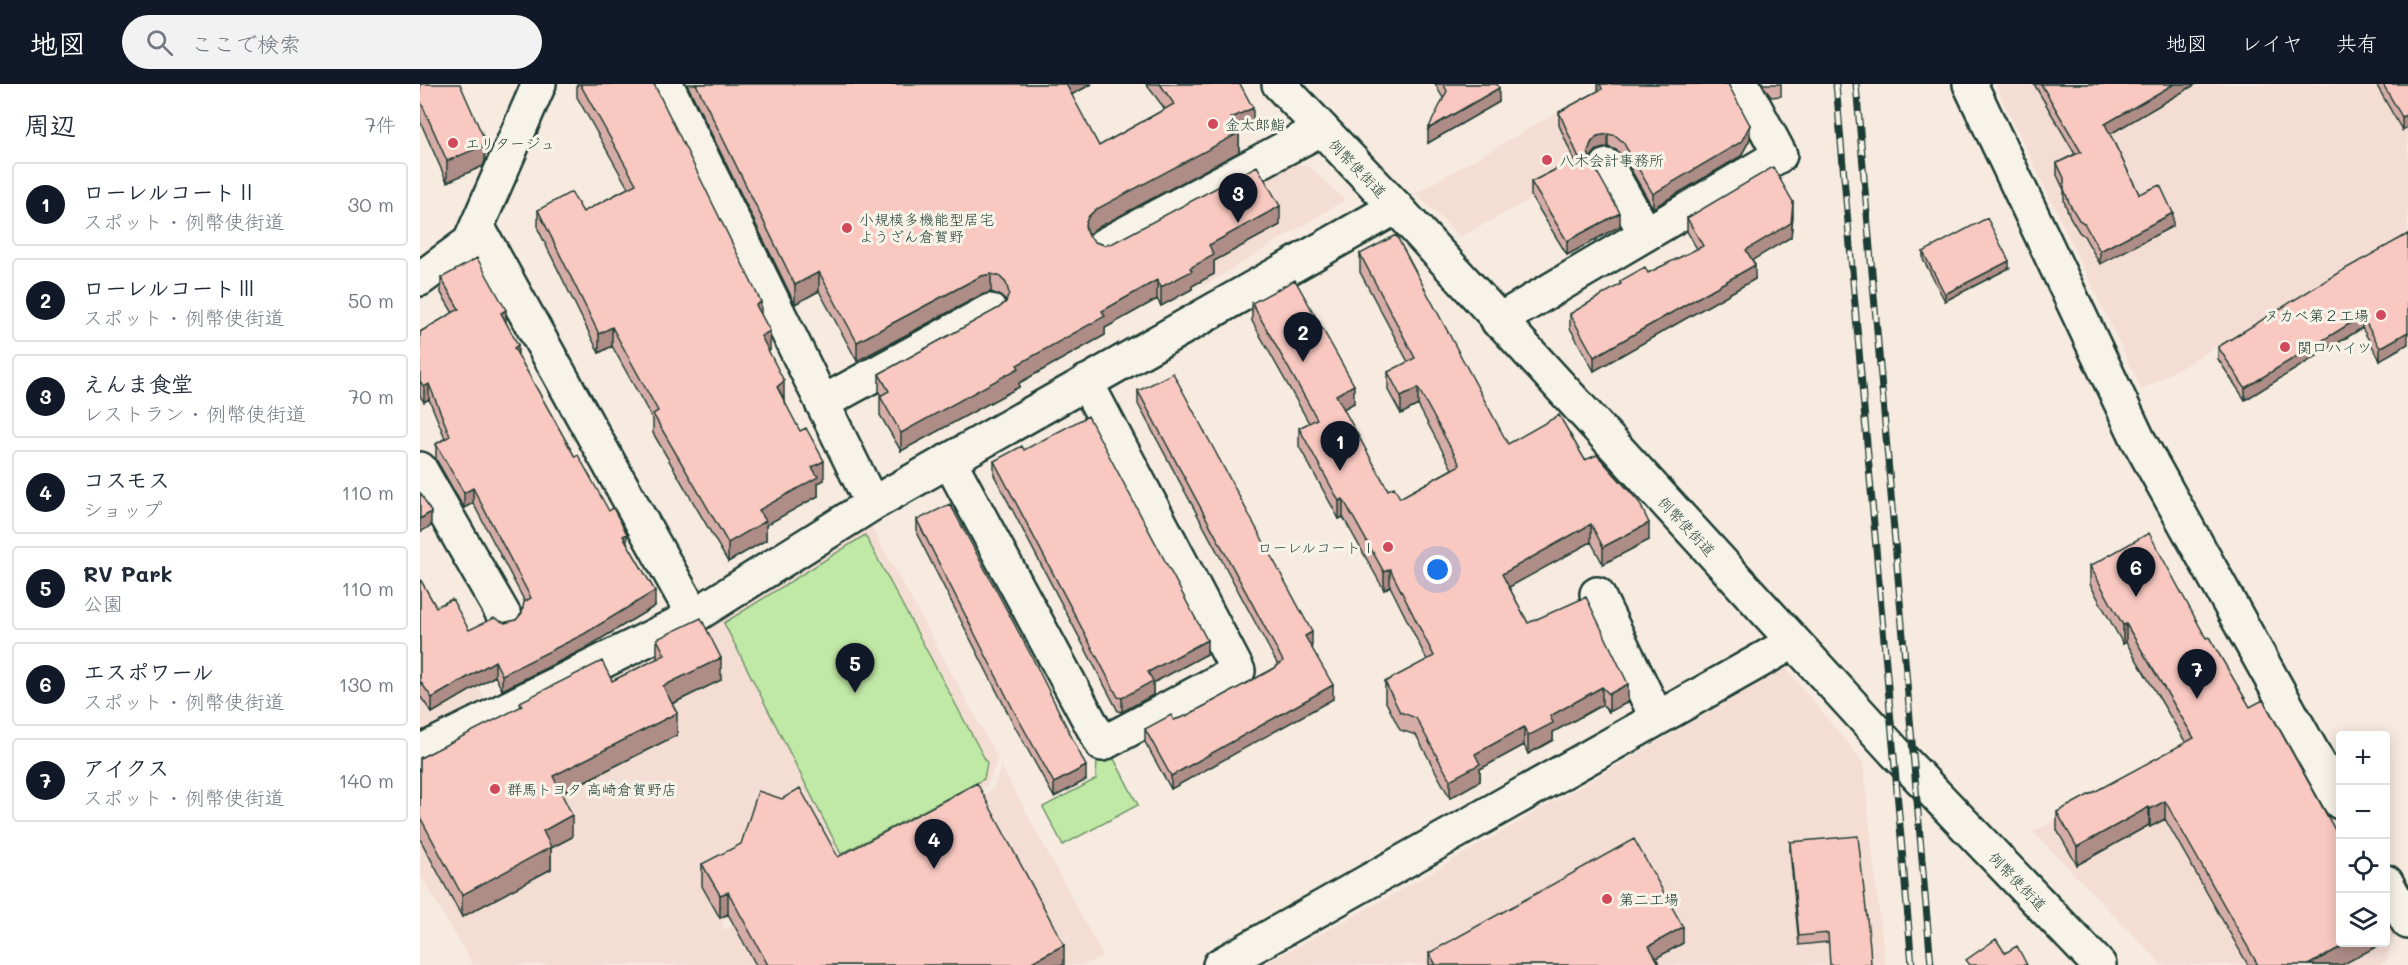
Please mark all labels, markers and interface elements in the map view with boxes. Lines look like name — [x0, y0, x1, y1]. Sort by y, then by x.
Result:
search box — [122, 15, 542, 69]
text: 地図 — [30, 25, 86, 61]
icon: search — [143, 26, 176, 59]
text: ここで検索 — [191, 29, 301, 58]
text: 地図 — [2166, 29, 2208, 56]
text: レイヤ — [2241, 29, 2303, 56]
text: 共有 — [2336, 29, 2378, 56]
text: 周辺 — [24, 108, 76, 142]
text: 7件 — [365, 111, 396, 137]
place label: 金太郎鮨 — [1225, 114, 1285, 134]
marker: 金太郎鮨 — [1206, 117, 1220, 131]
place label: エリタージュ — [465, 133, 555, 153]
street label: 例幣使街道 — [1325, 134, 1391, 202]
marker: エリタージュ — [446, 136, 460, 150]
place label: 八木会計事務所 — [1559, 150, 1664, 170]
marker: 八木会計事務所 — [1540, 153, 1554, 167]
pin: 3 — [1218, 174, 1258, 223]
text: ローレルコートⅡ — [83, 177, 257, 206]
text: 1 — [41, 191, 50, 217]
text: 30 m — [348, 191, 394, 217]
text: スポット · 例幣使街道 — [83, 208, 285, 234]
place label: 小規模多機能型居宅 ようざん倉賀野 — [859, 209, 994, 246]
marker: 小規模多機能型居宅 ようざん倉賀野 — [840, 221, 854, 235]
text: ローレルコートⅢ — [83, 273, 257, 302]
text: 2 — [40, 287, 51, 313]
text: 50 m — [348, 287, 394, 313]
text: スポット · 例幣使街道 — [83, 304, 285, 330]
place label: ヌカべ第２工場 — [2264, 305, 2369, 325]
marker: ヌカべ第２工場 — [2374, 308, 2388, 322]
pin: 2 — [1284, 312, 1322, 362]
place label: 関口ハイツ — [2297, 337, 2372, 357]
marker: 関口ハイツ — [2278, 340, 2292, 354]
text: えんま食堂 — [83, 369, 193, 398]
text: 3 — [40, 383, 52, 409]
text: 70 m — [348, 383, 394, 409]
text: レストラン · 例幣使街道 — [83, 400, 306, 426]
pin: 1 — [1320, 422, 1360, 471]
text: コスモス — [83, 465, 170, 494]
text: 4 — [39, 479, 52, 505]
text: 110 m — [341, 479, 394, 505]
street label: 例幣使街道 — [1654, 492, 1720, 560]
text: ショップ — [83, 496, 162, 522]
place label: ローレルコートⅠ — [1257, 537, 1376, 557]
marker: ローレルコートⅠ — [1381, 540, 1395, 554]
pin: 6 — [2116, 548, 2156, 597]
your location — [1423, 555, 1452, 584]
text: RV Park — [83, 559, 173, 588]
text: 5 — [40, 575, 51, 601]
text: 110 m — [341, 575, 394, 601]
text: 公園 — [83, 590, 123, 616]
pin: 5 — [836, 644, 874, 693]
pin: 7 — [2178, 650, 2216, 699]
text: エスポワール — [83, 657, 214, 686]
text: 6 — [39, 671, 52, 697]
text: 130 m — [339, 671, 394, 697]
text: スポット · 例幣使街道 — [83, 688, 285, 714]
map controls — [2336, 731, 2390, 947]
button: + — [2336, 731, 2390, 785]
text: アイクス — [83, 753, 169, 782]
text: 7 — [40, 767, 51, 793]
text: 140 m — [339, 767, 394, 793]
place label: 群馬トヨタ 高崎倉賀野店 — [507, 779, 677, 799]
marker: 群馬トヨタ 高崎倉賀野店 — [488, 782, 502, 796]
text: スポット · 例幣使街道 — [83, 784, 285, 810]
button: − — [2336, 785, 2390, 839]
pin: 4 — [914, 820, 954, 869]
button: locate — [2336, 839, 2390, 893]
street label: 例幣使街道 — [1985, 847, 2051, 915]
place label: 第二工場 — [1619, 889, 1679, 909]
marker: 第二工場 — [1600, 892, 1614, 906]
button: layers — [2336, 893, 2390, 947]

